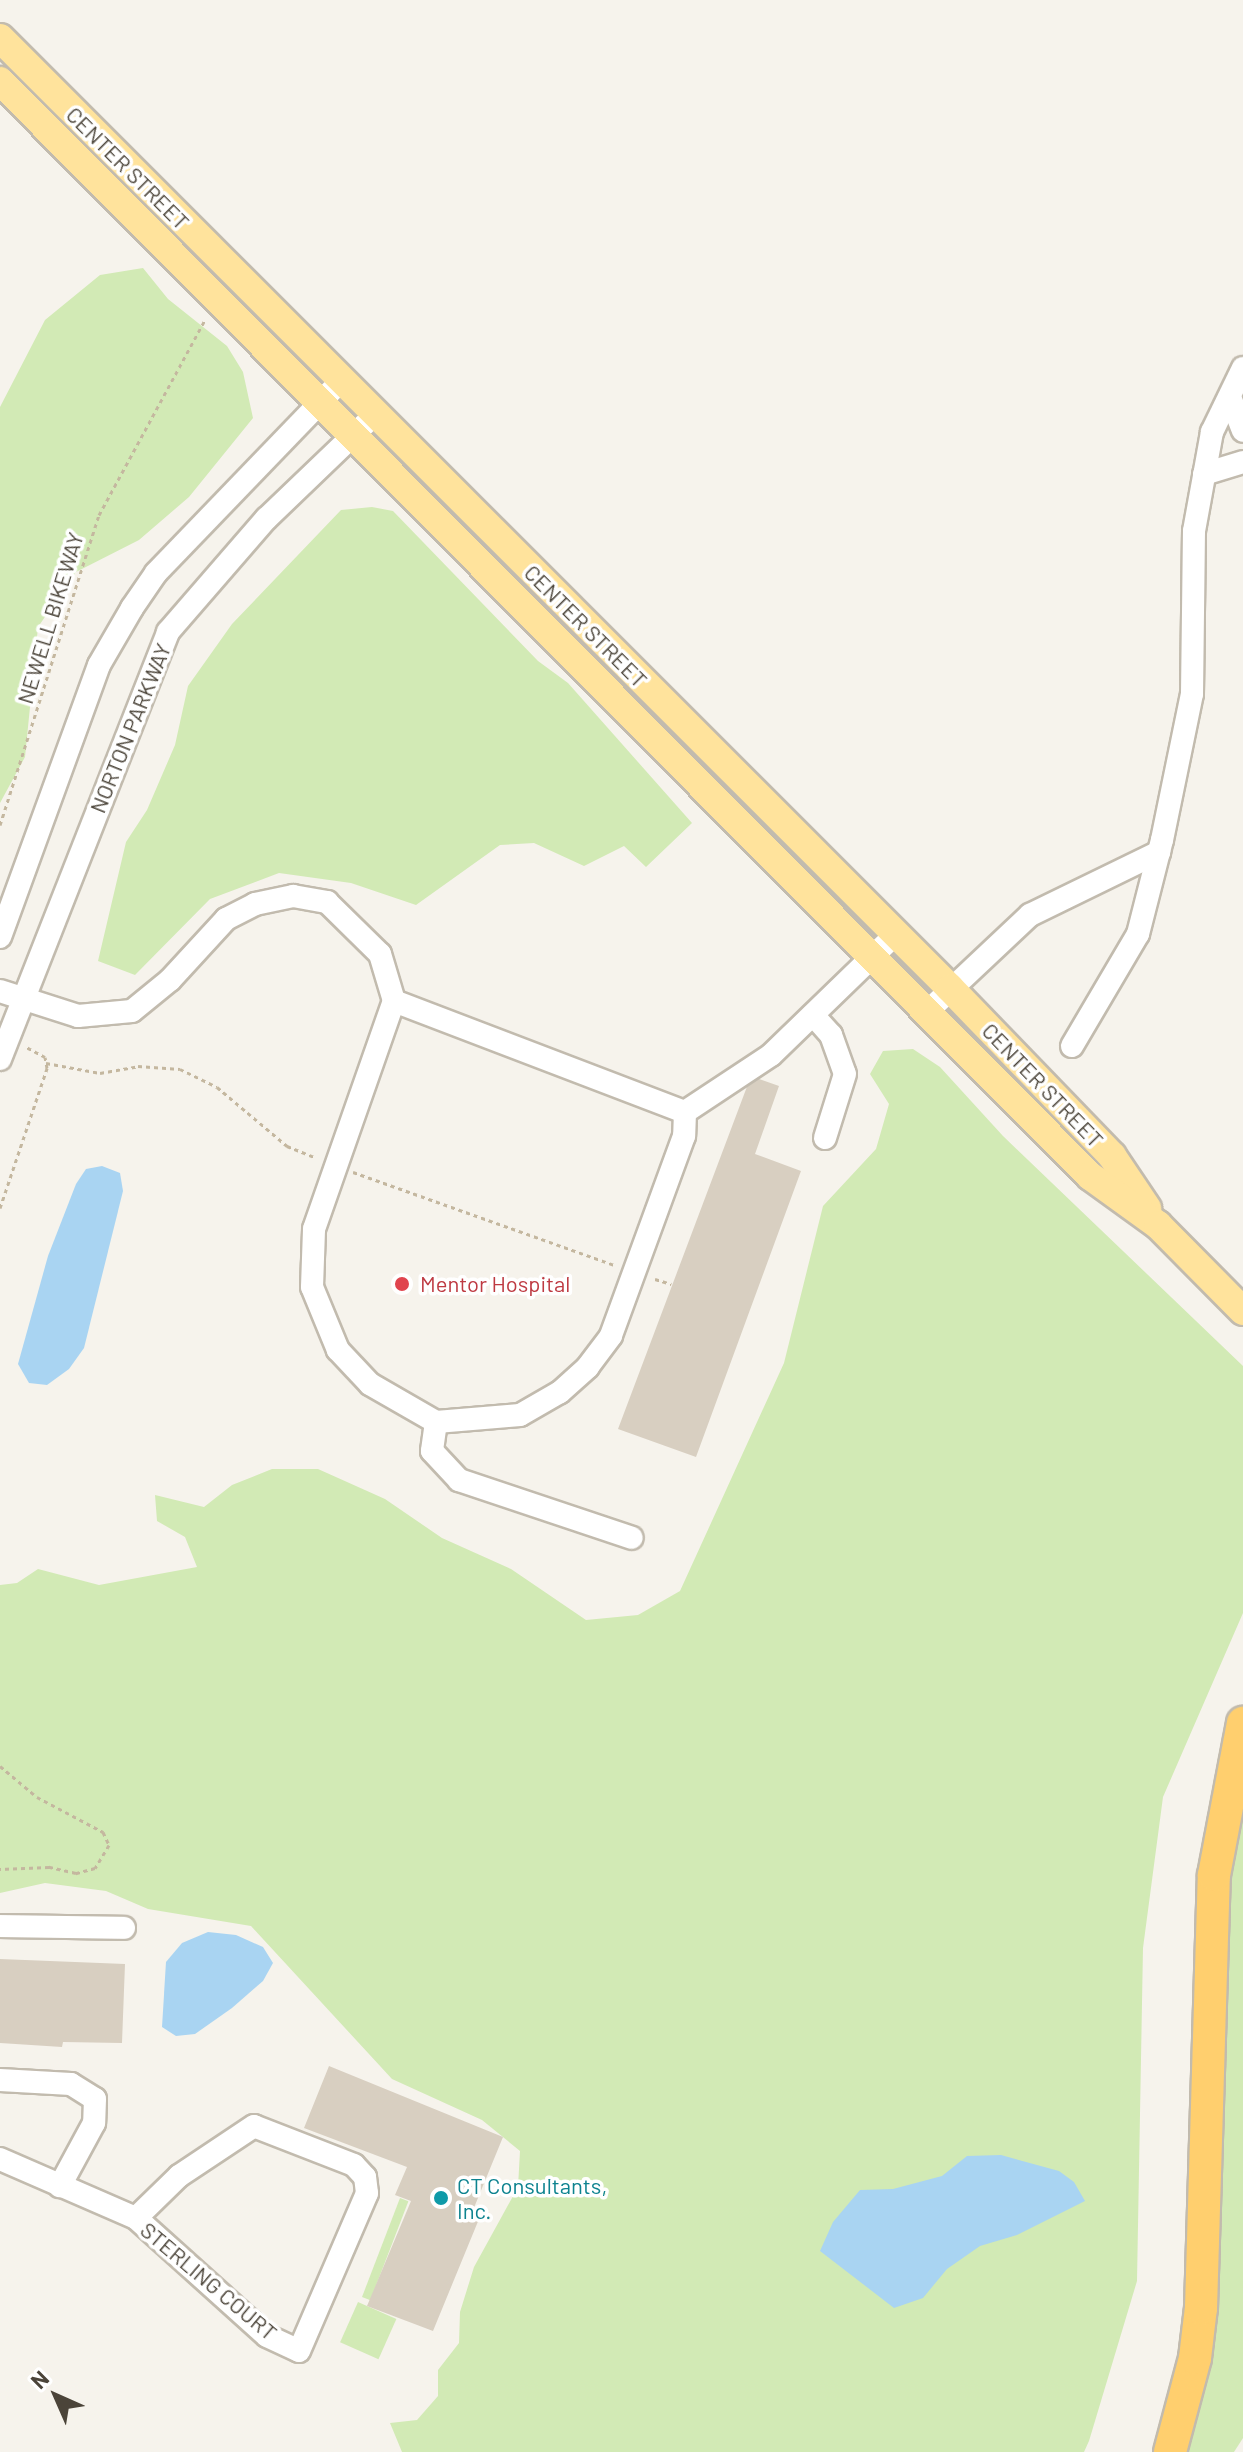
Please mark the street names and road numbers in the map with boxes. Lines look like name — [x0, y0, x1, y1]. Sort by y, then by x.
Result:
street label: CENTER STREET — [61, 101, 195, 235]
street label: NEWELL BIKEWAY — [11, 529, 89, 707]
street label: CENTER STREET — [519, 559, 653, 693]
street label: NORTON PARKWAY — [84, 639, 176, 817]
street label: CENTER STREET — [977, 1017, 1109, 1153]
street label: STERLING COURT — [135, 2216, 283, 2346]

